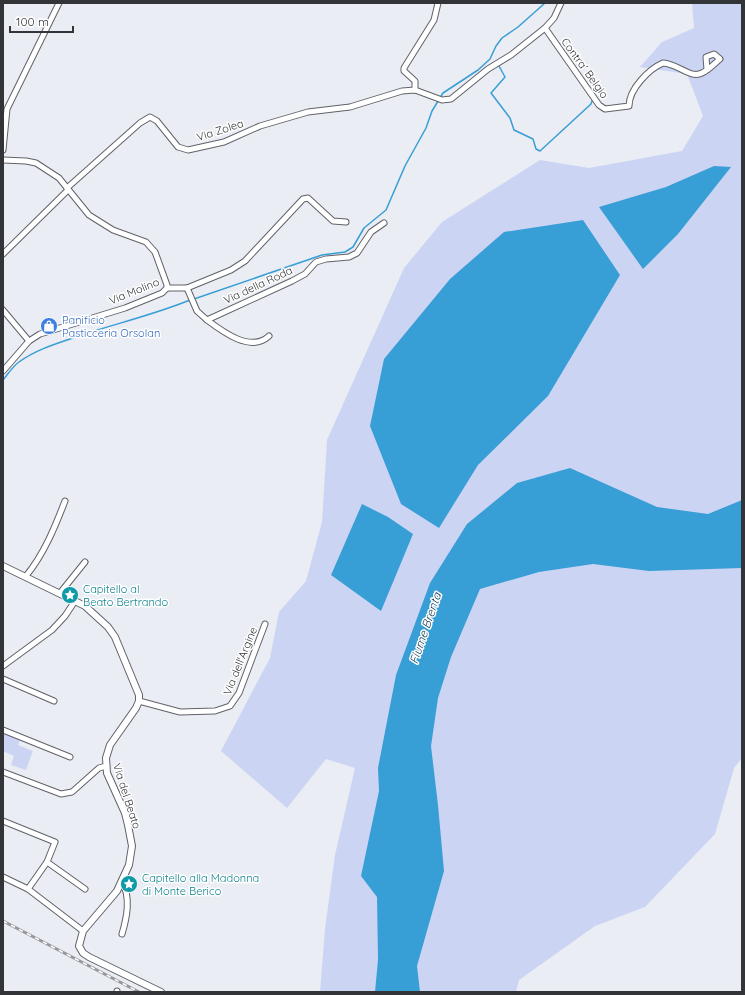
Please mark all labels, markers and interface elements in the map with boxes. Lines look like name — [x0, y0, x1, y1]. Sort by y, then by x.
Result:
scale bar — [10, 8, 73, 34]
text: 100 m — [16, 14, 49, 29]
street label: Contra' Belgio — [558, 35, 612, 101]
street label: Via Zolea — [195, 116, 245, 144]
street label: Via della Roda — [221, 263, 295, 307]
street label: Via Molino — [107, 274, 162, 307]
place label: Panificio Pasticceria Orsolan — [62, 313, 160, 340]
shop icon: Panificio Pasticceria Orsolan — [39, 316, 59, 336]
place label: Capitello al Beato Bertrando — [83, 582, 169, 609]
place icon: Capitello al Beato Bertrando — [60, 585, 80, 605]
water label: Fiume Brenta — [406, 590, 444, 666]
street label: Via dell'Argine — [220, 625, 260, 697]
street label: Via del Beato — [110, 761, 144, 831]
place label: Capitello alla Madonna di Monte Berico — [142, 871, 259, 898]
place icon: Capitello alla Madonna di Monte Berico — [119, 874, 139, 894]

